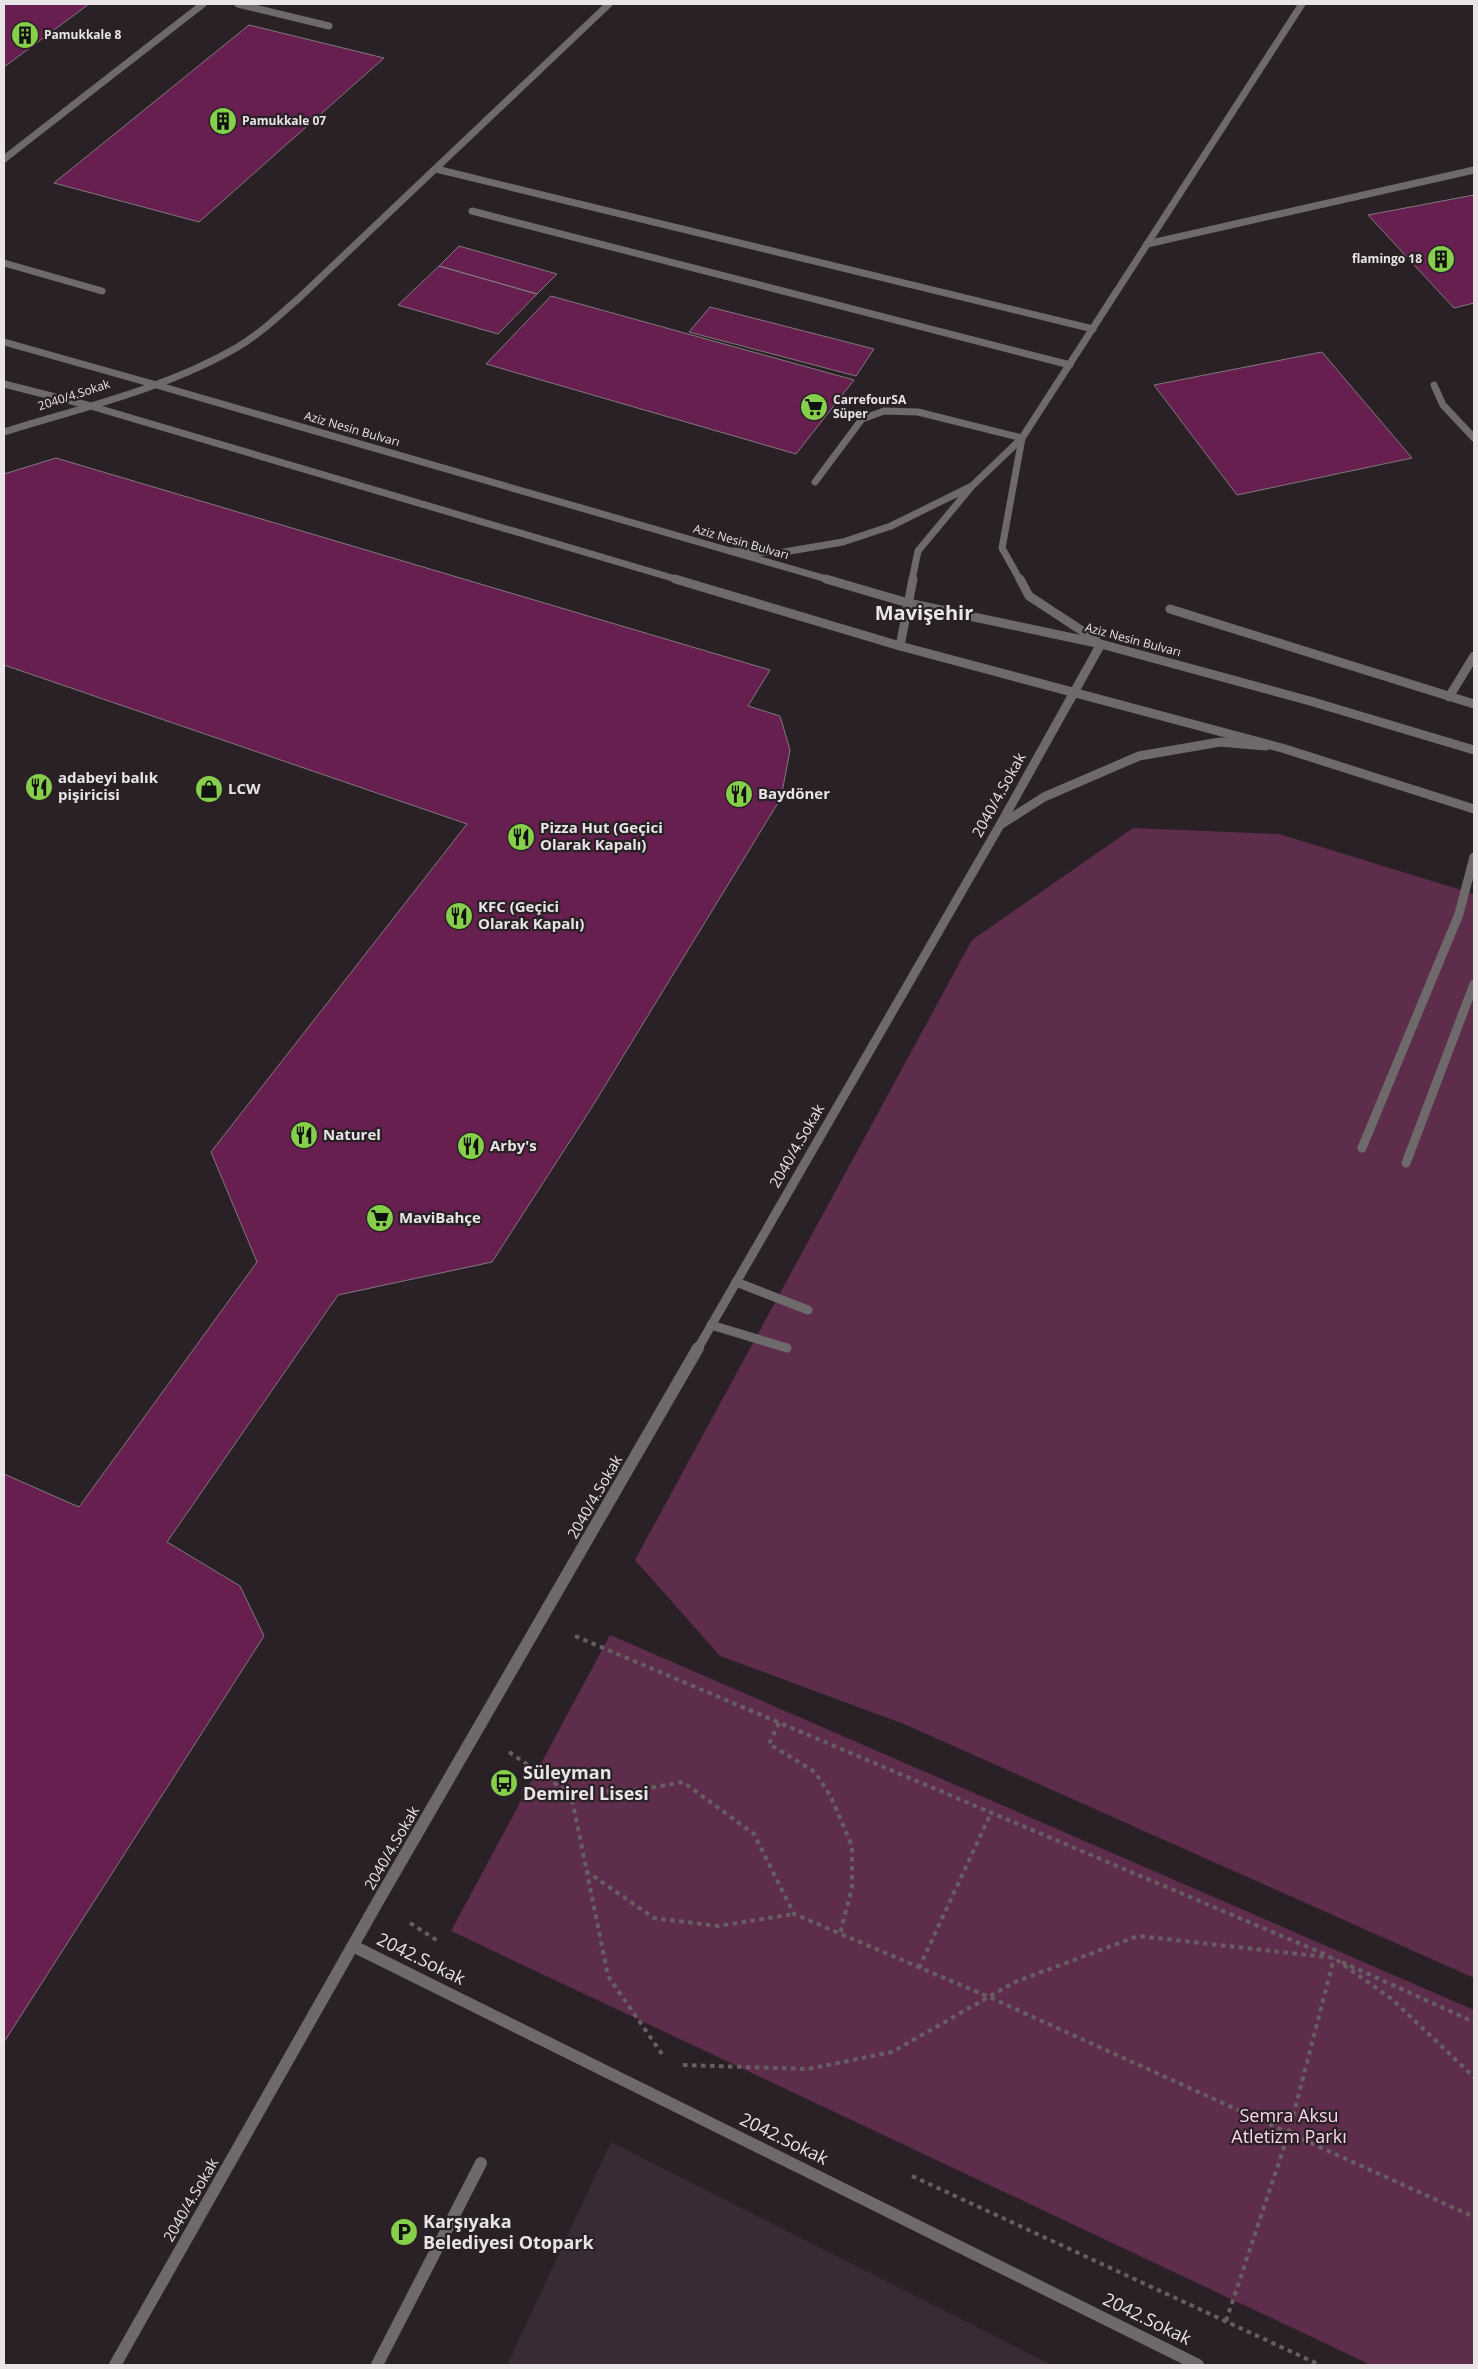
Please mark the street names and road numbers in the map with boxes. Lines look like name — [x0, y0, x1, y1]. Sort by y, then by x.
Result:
street label: 2040/4.Sokak — [36, 375, 113, 414]
street label: Aziz Nesin Bulvarı — [302, 407, 402, 450]
street label: Aziz Nesin Bulvarı — [691, 520, 791, 563]
street label: Aziz Nesin Bulvarı — [1083, 619, 1183, 661]
street label: 2040/4.Sokak — [967, 749, 1030, 840]
street label: 2040/4.Sokak — [764, 1100, 828, 1191]
street label: 2040/4.Sokak — [562, 1451, 626, 1542]
street label: 2040/4.Sokak — [359, 1802, 423, 1893]
street label: 2042.Sokak — [373, 1926, 470, 1990]
street label: 2042.Sokak — [736, 2106, 833, 2170]
street label: 2040/4.Sokak — [158, 2154, 222, 2245]
street label: 2042.Sokak — [1099, 2286, 1196, 2350]

